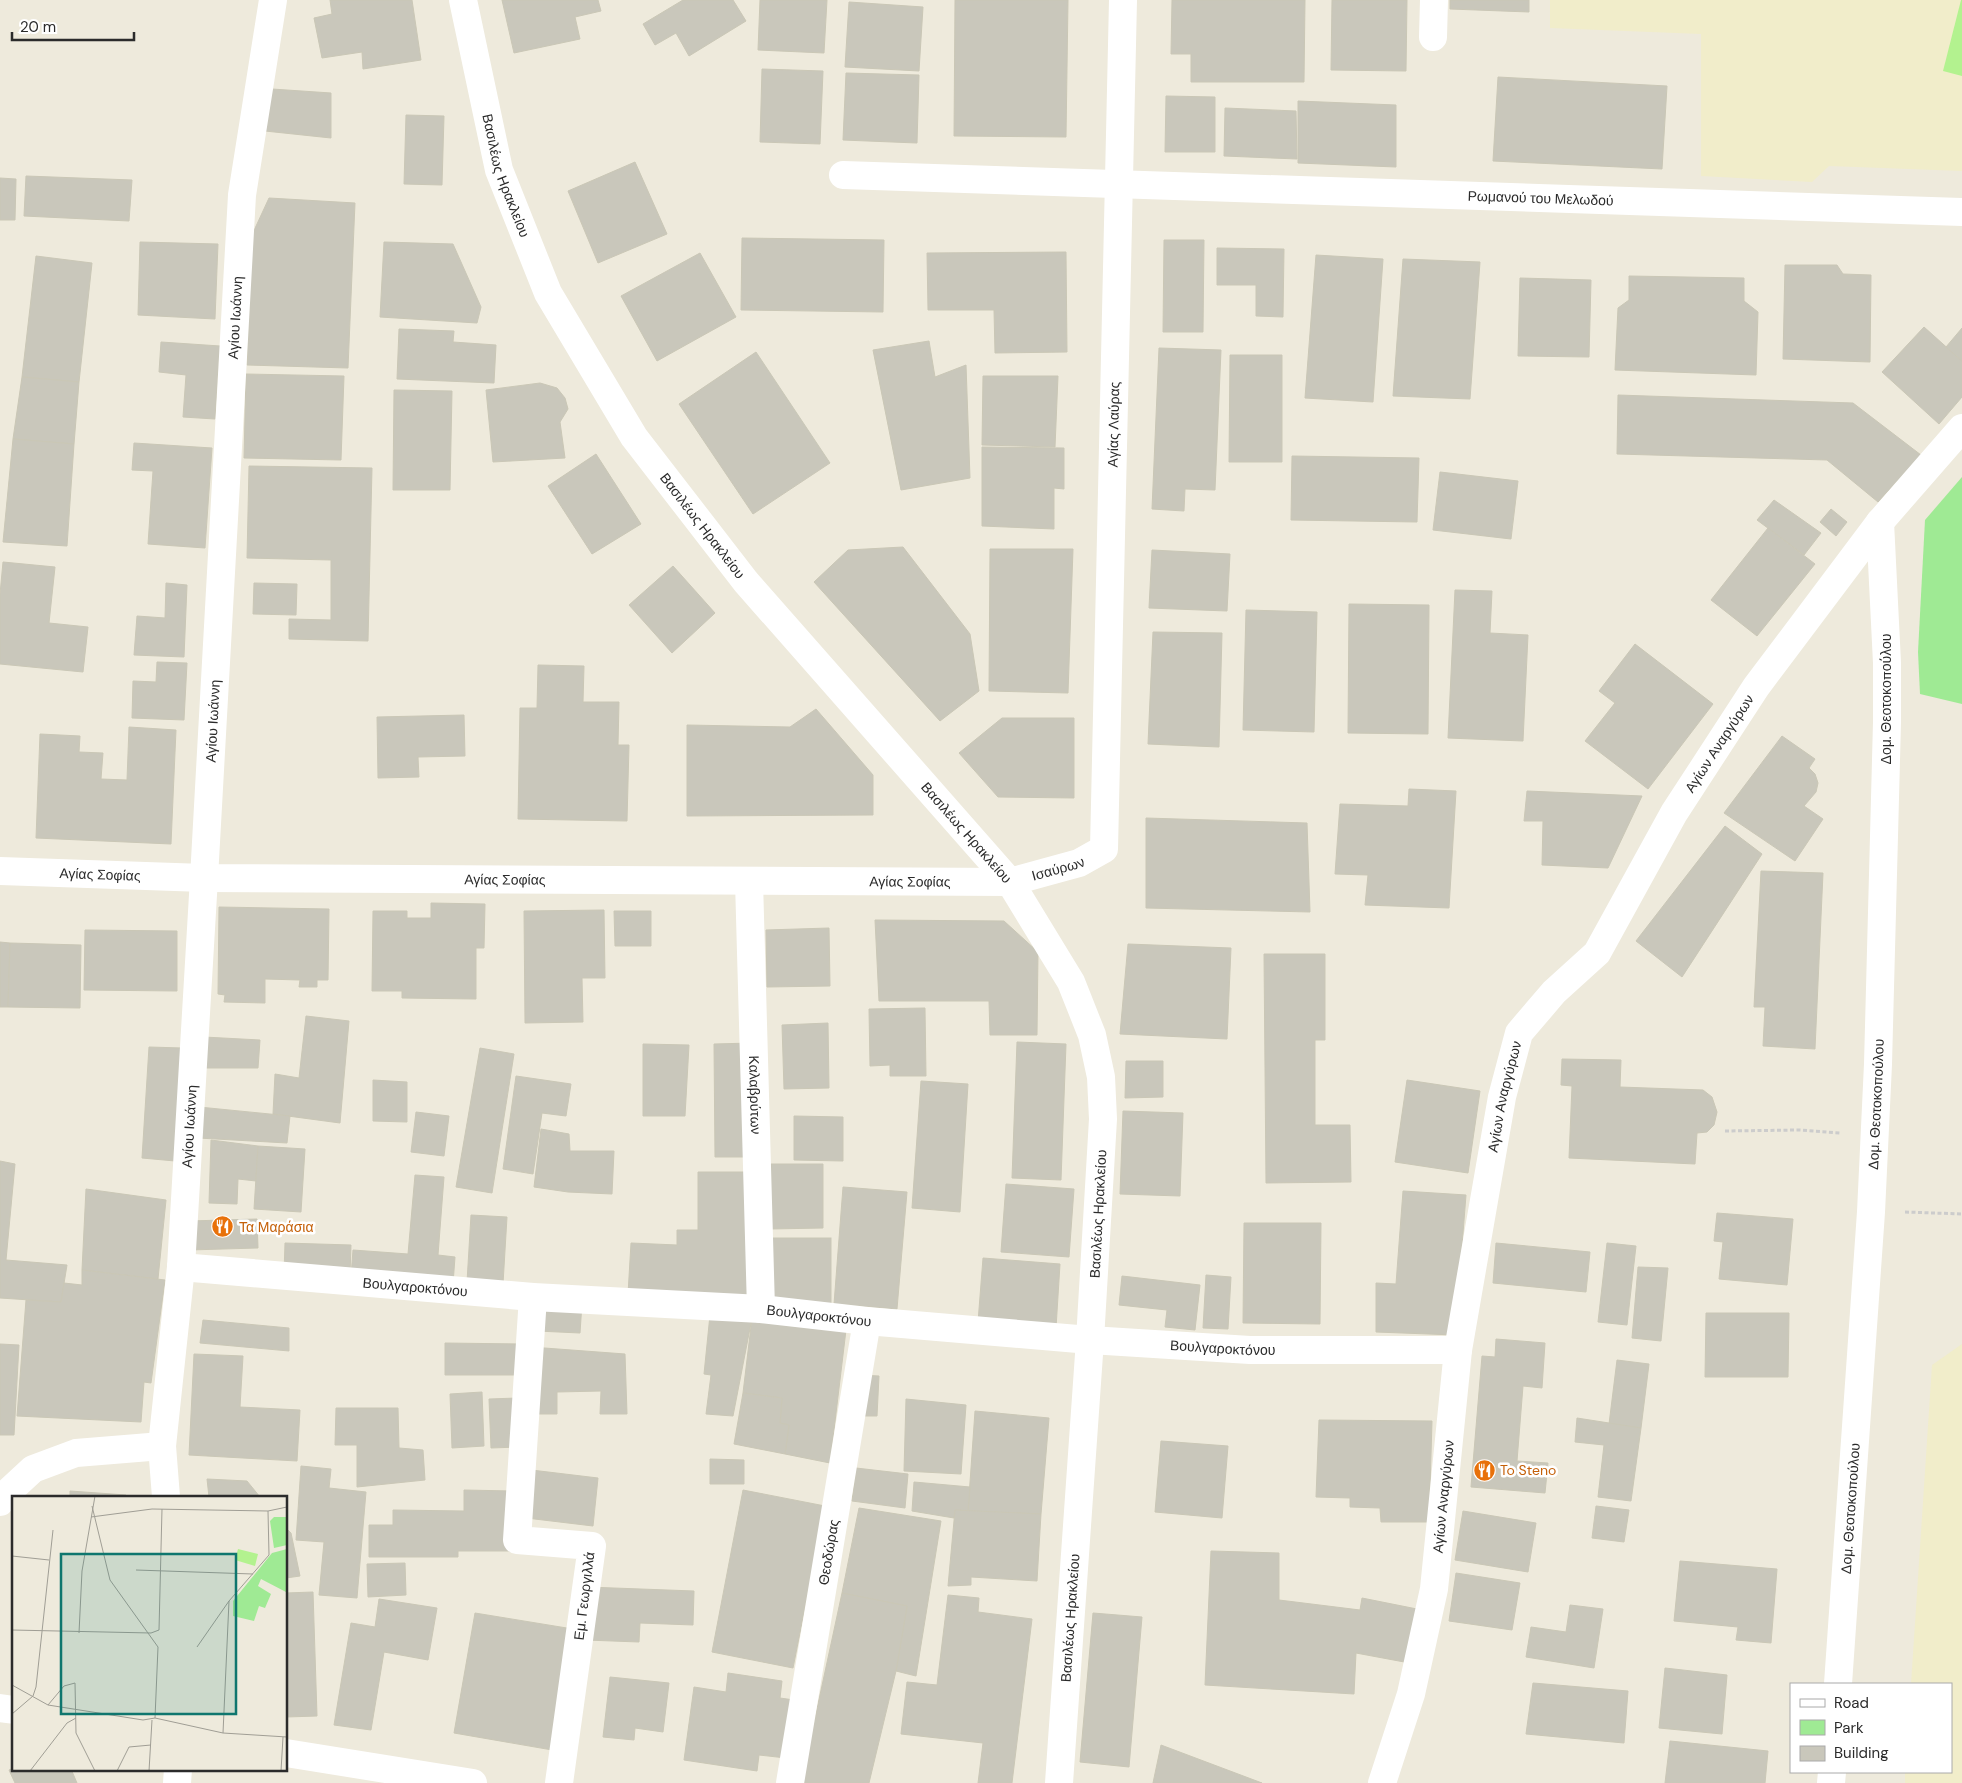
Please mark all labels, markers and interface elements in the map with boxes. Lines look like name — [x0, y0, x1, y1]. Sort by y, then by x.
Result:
scale bar — [12, 10, 135, 42]
text: 20 m — [20, 17, 56, 37]
street label: Βασιλέως Ηρακλείου — [478, 112, 534, 240]
street label: Ρωμανού του Μελωδού — [1467, 187, 1614, 209]
street label: Αγίου Ιωάννη — [224, 276, 246, 360]
street label: Αγίας Λαύρας — [1104, 381, 1123, 468]
street label: Βασιλέως Ηρακλείου — [656, 469, 749, 582]
street label: Δομ. Θεοτοκοπούλου — [1877, 634, 1895, 764]
street label: Αγίου Ιωάννη — [201, 679, 224, 763]
street label: Αγίων Αναργύρων — [1681, 691, 1758, 796]
street label: Βασιλέως Ηρακλείου — [917, 778, 1016, 887]
street label: Ισαύρων — [1030, 853, 1088, 885]
street label: Αγίας Σοφίας — [59, 864, 141, 885]
street label: Αγίας Σοφίας — [464, 870, 546, 889]
street label: Αγίας Σοφίας — [869, 872, 951, 891]
street label: Αγίων Αναργύρων — [1484, 1039, 1526, 1154]
street label: Δομ. Θεοτοκοπούλου — [1864, 1039, 1888, 1170]
street label: Καλαβρύτων — [745, 1055, 765, 1135]
street label: Αγίου Ιωάννη — [178, 1084, 201, 1168]
street label: Βασιλέως Ηρακλείου — [1086, 1149, 1110, 1279]
restaurant icon: Τα Μαράσια — [211, 1215, 235, 1239]
place label: Τα Μαράσια — [239, 1218, 314, 1236]
street label: Βουλγαροκτόνου — [362, 1274, 468, 1300]
street label: Βουλγαροκτόνου — [766, 1301, 872, 1330]
street label: Βουλγαροκτόνου — [1169, 1336, 1275, 1359]
street label: Αγίων Αναργύρων — [1429, 1439, 1458, 1554]
street label: Δομ. Θεοτοκοπούλου — [1837, 1442, 1864, 1574]
restaurant icon: To Steno — [1472, 1458, 1496, 1482]
place label: To Steno — [1500, 1461, 1556, 1479]
inset map — [12, 1496, 288, 1770]
street label: Θεοδώρας — [814, 1518, 843, 1586]
street label: Εμ. Γεωργιλλά — [570, 1551, 598, 1641]
street label: Βασιλέως Ηρακλείου — [1057, 1553, 1083, 1683]
legend — [1790, 1683, 1952, 1773]
text: Road — [1834, 1693, 1869, 1713]
text: Park — [1834, 1718, 1864, 1738]
text: Building — [1834, 1743, 1889, 1763]

